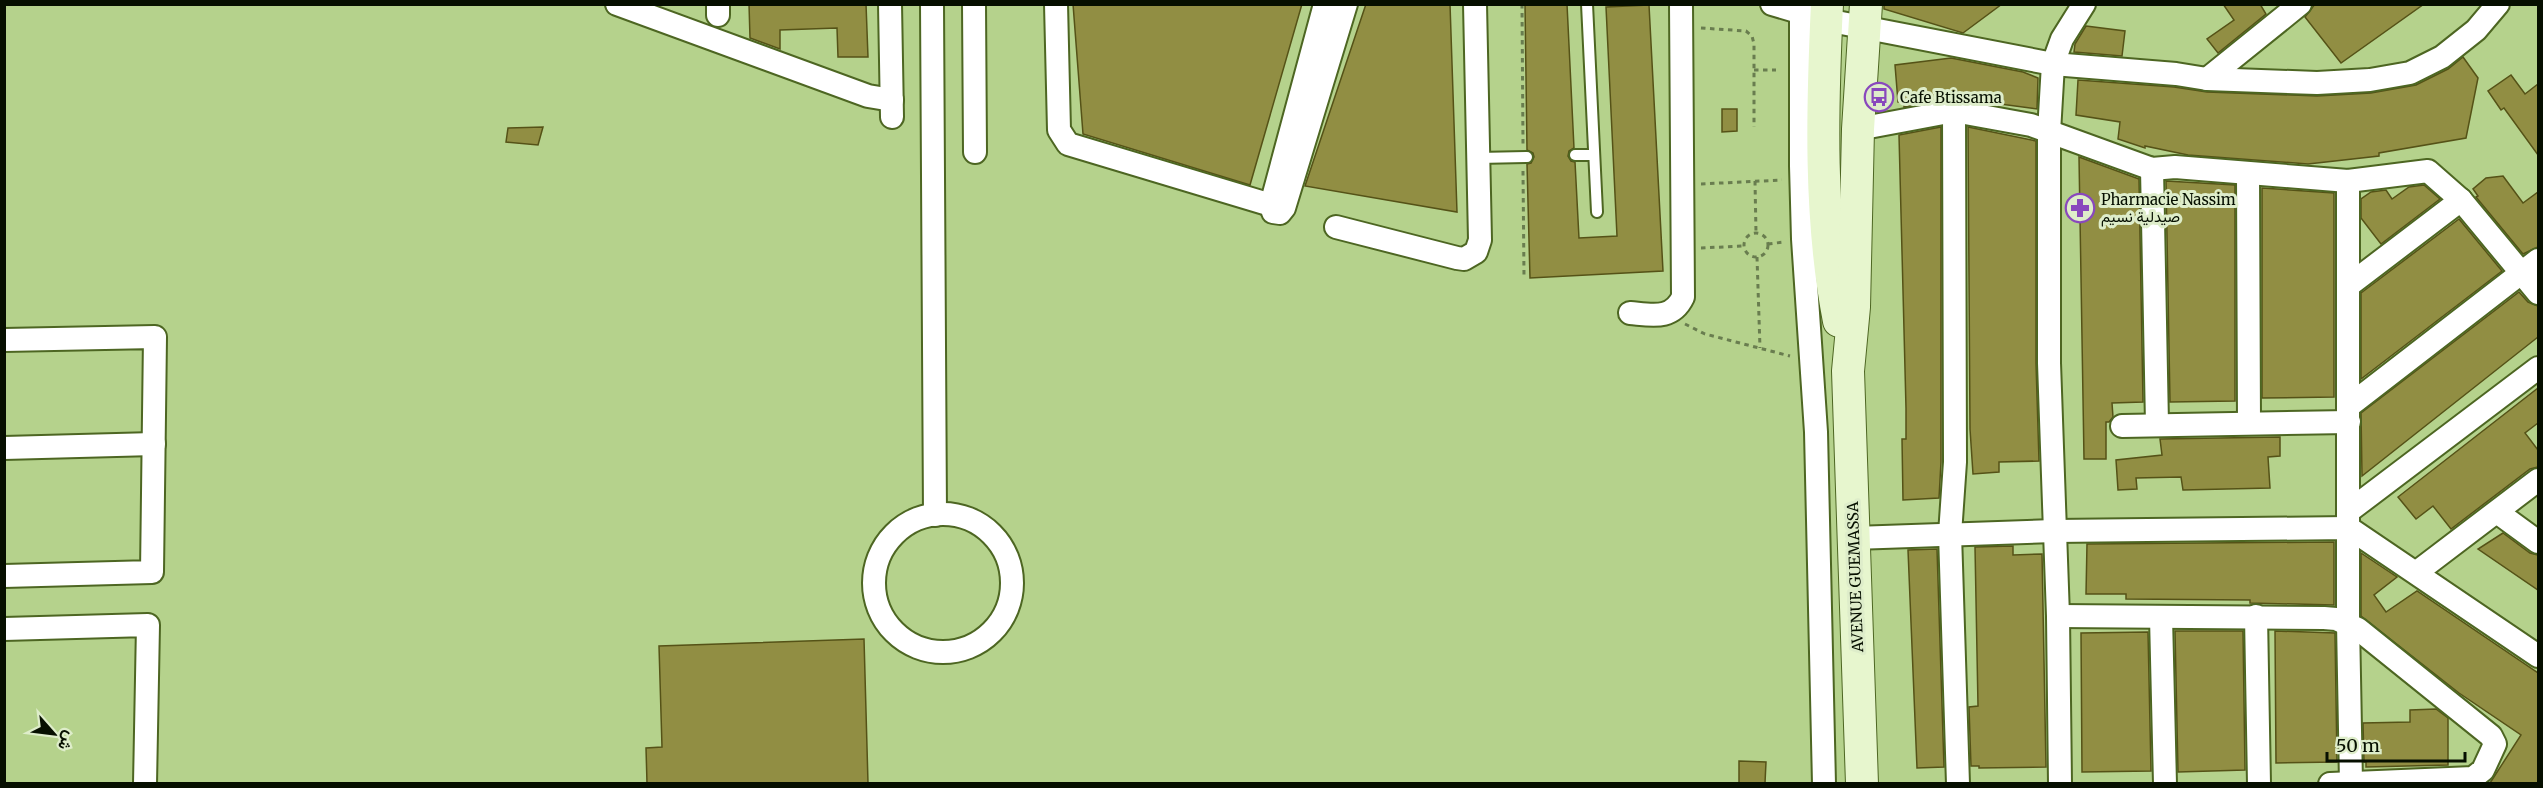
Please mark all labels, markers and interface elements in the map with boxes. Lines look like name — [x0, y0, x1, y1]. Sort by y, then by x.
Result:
bus stop icon: Cafe Btissama — [1863, 81, 1895, 113]
place label: Cafe Btissama — [1900, 88, 2002, 107]
place label: Pharmacie Nassim صيدلية نسيم — [2101, 190, 2236, 227]
pharmacy icon: Pharmacie Nassim صيدلية نسيم — [2064, 192, 2096, 224]
street label: AVENUE GUEMASSA — [1843, 501, 1867, 654]
north arrow — [24, 704, 84, 764]
scale bar — [2327, 725, 2465, 763]
text: ش — [54, 728, 81, 754]
text: 50 m — [2336, 734, 2380, 757]

